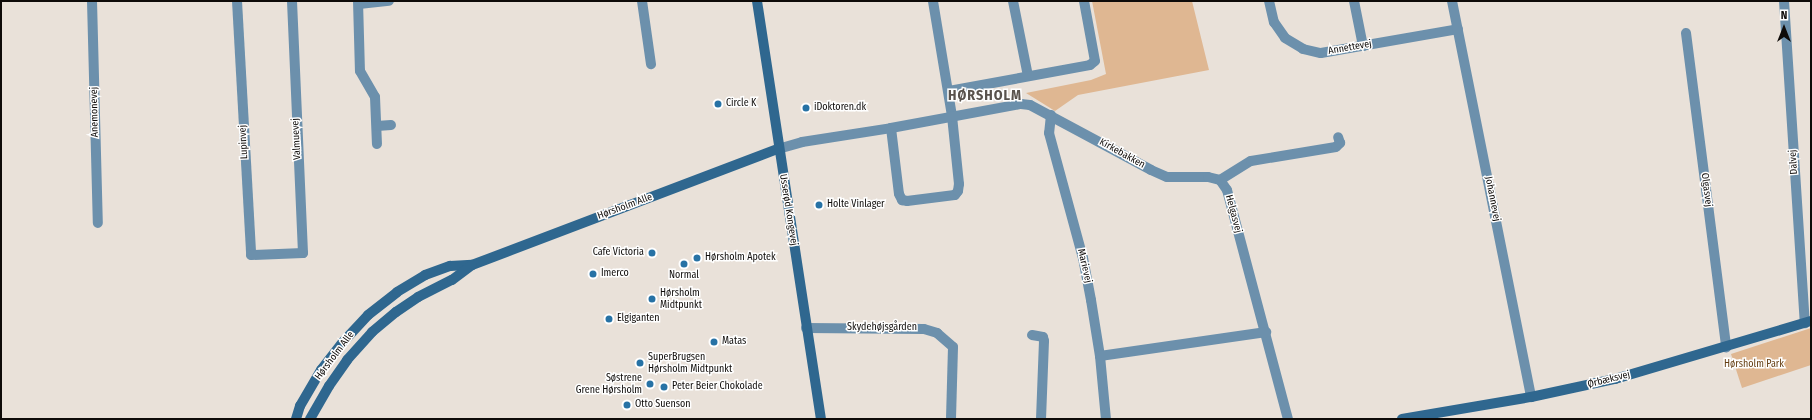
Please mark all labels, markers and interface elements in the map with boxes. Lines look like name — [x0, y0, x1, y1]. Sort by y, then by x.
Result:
north arrow — [1764, 8, 1804, 48]
text: N — [1781, 9, 1787, 22]
street label: Annettevej — [1327, 38, 1373, 58]
street label: Anemonevej — [89, 87, 101, 137]
district label: HØRSHOLM — [948, 88, 1022, 104]
place label: Circle K — [726, 98, 756, 110]
marker: Circle K — [713, 99, 723, 109]
place label: iDoktoren.dk — [814, 102, 866, 114]
marker: iDoktoren.dk — [801, 103, 811, 113]
street label: Valmuevej — [290, 118, 304, 160]
street label: Lupinvej — [237, 124, 251, 160]
street label: Kirkebakken — [1097, 137, 1147, 171]
street label: Dalvej — [1787, 149, 1801, 175]
street label: Olgasvej — [1698, 172, 1714, 208]
street label: Usserød Kongevej — [776, 173, 800, 247]
street label: Johannevej — [1482, 176, 1502, 222]
street label: Hørsholm Alle — [596, 192, 654, 222]
street label: Helgasvej — [1222, 194, 1244, 234]
place label: Holte Vinlager — [827, 199, 885, 211]
marker: Holte Vinlager — [814, 200, 824, 210]
place label: Cafe Victoria — [593, 247, 644, 259]
marker: Cafe Victoria — [647, 248, 657, 258]
street label: Marievej — [1074, 248, 1094, 284]
place label: Hørsholm Apotek — [705, 252, 776, 264]
marker: Hørsholm Apotek — [692, 253, 702, 263]
marker: Normal — [679, 259, 689, 269]
place label: Imerco — [601, 268, 629, 280]
marker: Imerco — [588, 269, 598, 279]
place label: Normal — [669, 270, 699, 282]
place label: Hørsholm Midtpunkt — [660, 287, 702, 310]
marker: Hørsholm Midtpunkt — [647, 294, 657, 304]
place label: Elgiganten — [617, 313, 659, 325]
marker: Elgiganten — [604, 314, 614, 324]
street label: Skydehøjsgården — [847, 322, 917, 334]
street label: Hørsholm Alle — [313, 329, 357, 383]
place label: Matas — [722, 336, 746, 348]
marker: Matas — [709, 337, 719, 347]
place label: SuperBrugsen Hørsholm Midtpunkt — [648, 351, 732, 374]
marker: SuperBrugsen Hørsholm Midtpunkt — [635, 358, 645, 368]
park label: Hørsholm Park — [1724, 359, 1784, 371]
street label: Ørbæksvej — [1587, 369, 1631, 391]
place label: Søstrene Grene Hørsholm — [576, 372, 642, 396]
marker: Søstrene Grene Hørsholm — [645, 379, 655, 389]
place label: Peter Beier Chokolade — [672, 381, 763, 393]
marker: Peter Beier Chokolade — [659, 382, 669, 392]
place label: Otto Suenson — [635, 399, 690, 411]
marker: Otto Suenson — [622, 400, 632, 410]

